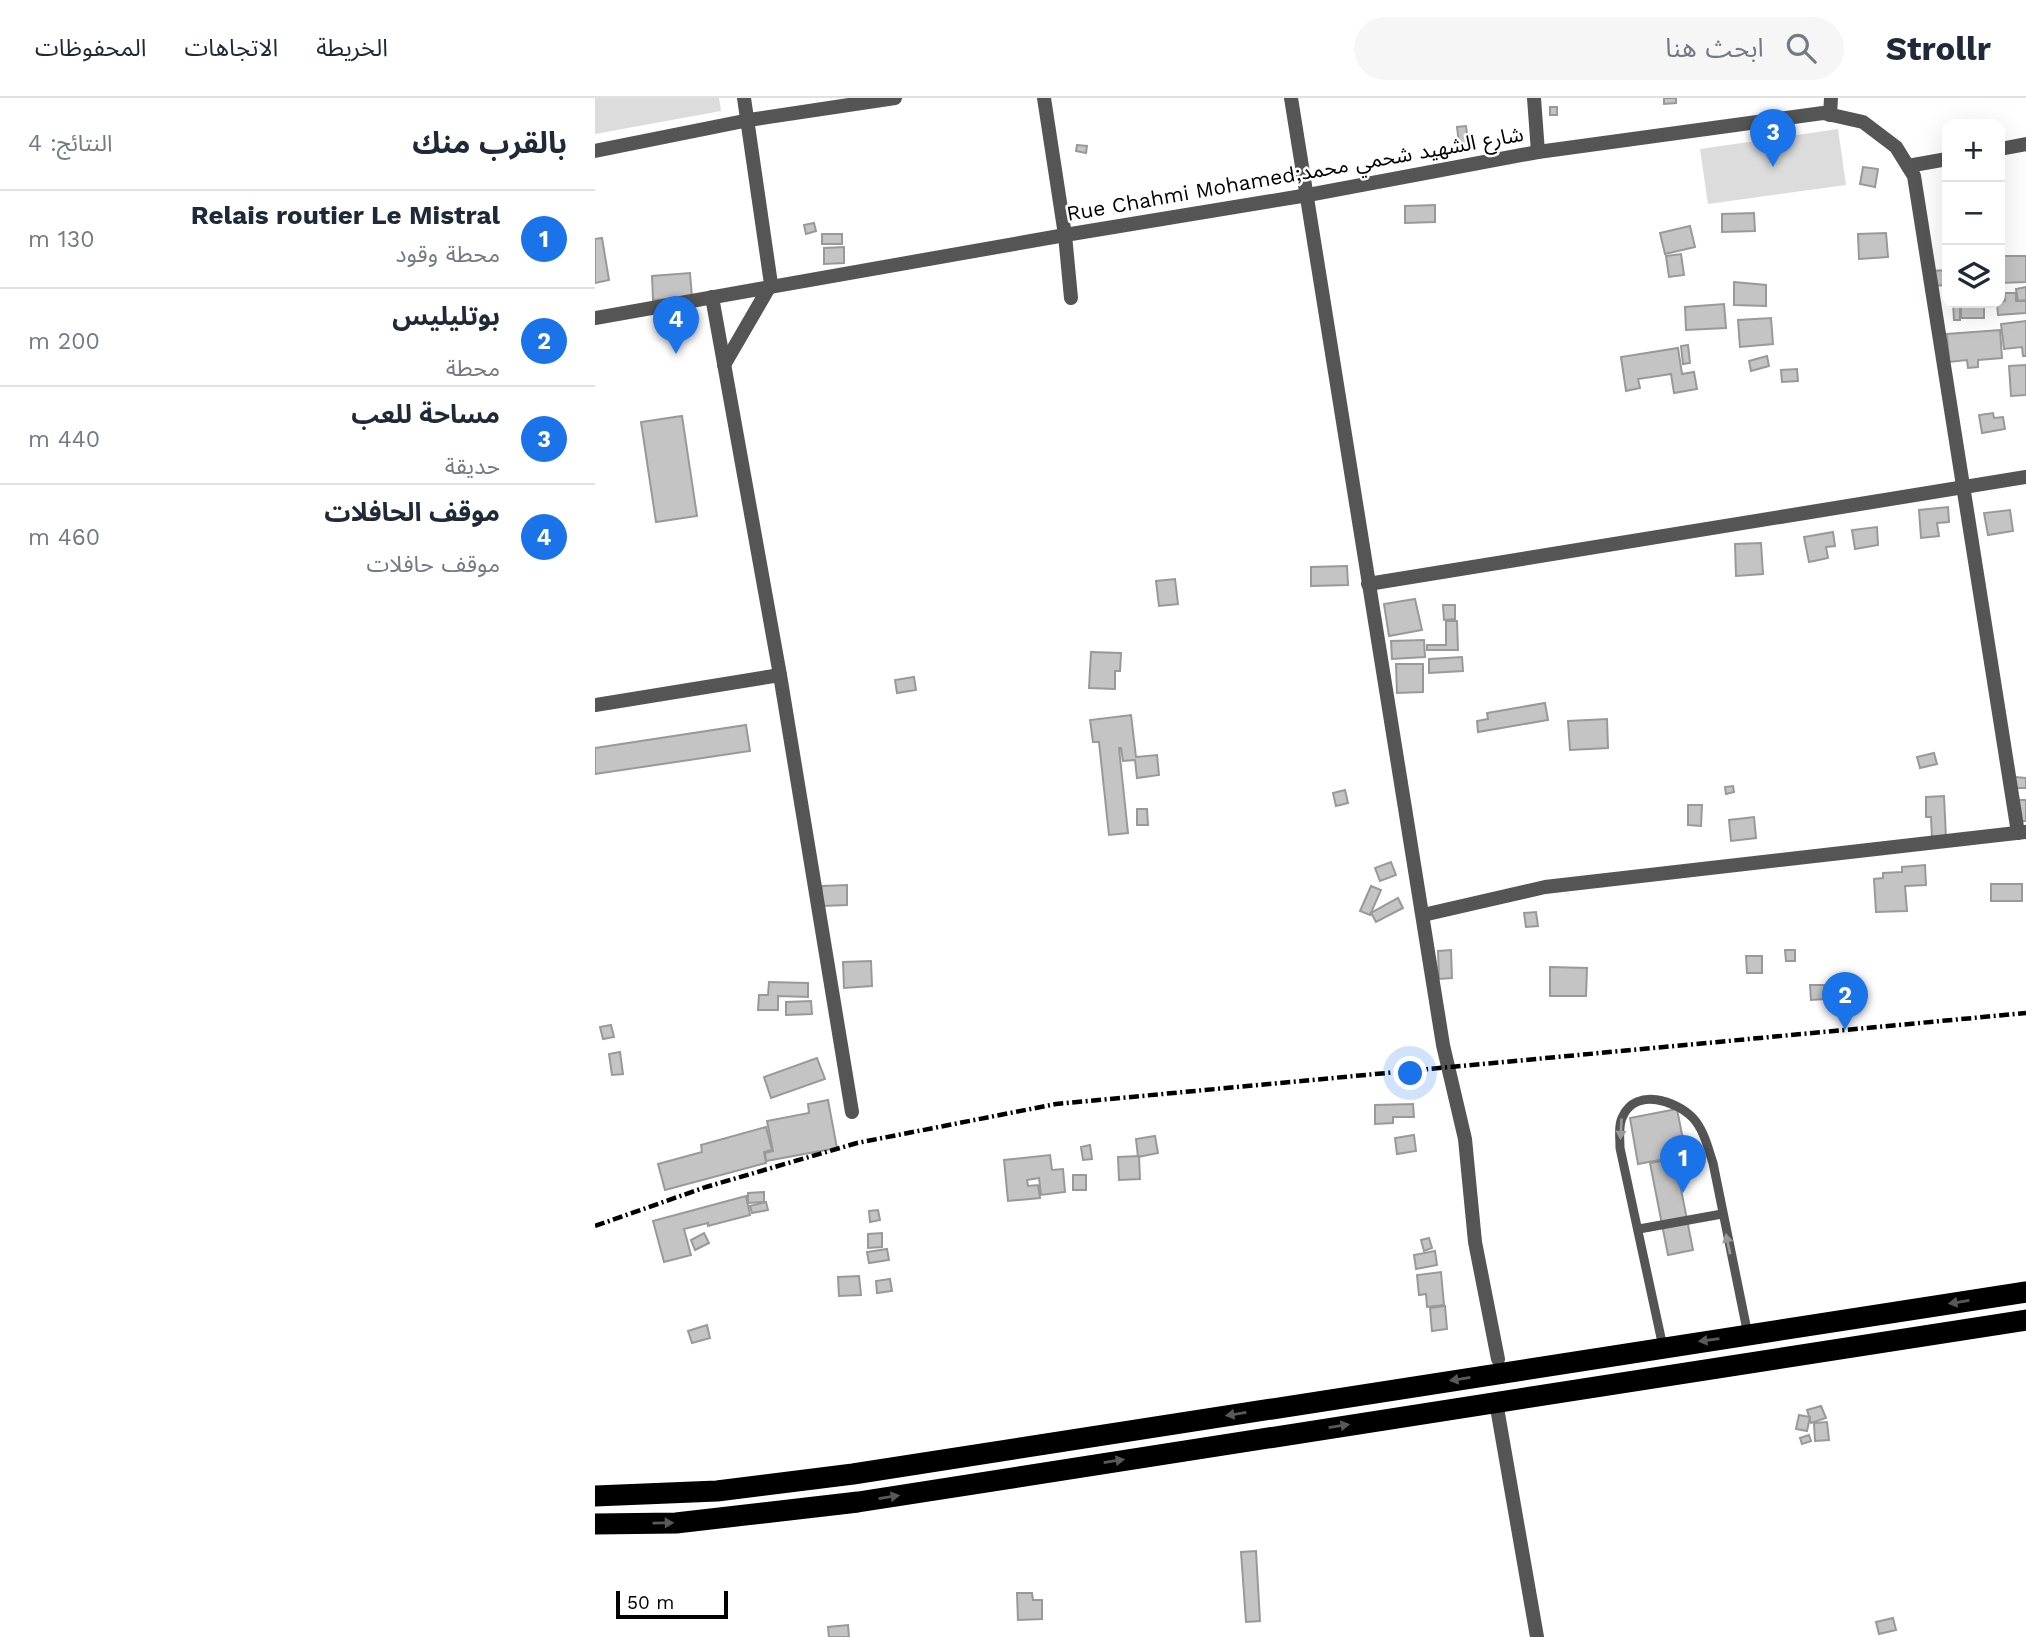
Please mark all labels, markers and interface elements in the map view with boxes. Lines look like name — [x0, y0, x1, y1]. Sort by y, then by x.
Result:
search box — [1354, 17, 1844, 80]
icon: search — [1782, 29, 1820, 67]
text: Strollr — [1886, 29, 1991, 68]
text: ابحث هنا — [1665, 33, 1764, 63]
text: المحفوظات — [35, 34, 146, 62]
text: الاتجاهات — [184, 34, 278, 62]
text: الخريطة — [316, 34, 388, 62]
pin: 3 — [1750, 109, 1796, 167]
map controls — [1942, 119, 2005, 308]
button: + — [1942, 119, 2005, 182]
street label: Rue Chahmi Mohamed;شارع الشهيد شحمي محمد — [1065, 121, 1526, 230]
text: بالقرب منك — [412, 125, 567, 160]
text: النتائج: 4 — [28, 130, 112, 157]
button: − — [1942, 182, 2005, 245]
text: Relais routier Le Mistral — [191, 200, 500, 230]
text: 130 m — [28, 226, 94, 253]
text: 1 — [539, 226, 549, 253]
text: محطة وقود — [396, 241, 500, 268]
button: layers — [1942, 245, 2005, 308]
pin: 4 — [653, 296, 699, 354]
text: بوتليليس — [392, 301, 500, 331]
text: 200 m — [28, 328, 100, 355]
text: 2 — [537, 328, 551, 355]
text: محطة — [446, 355, 500, 382]
text: مساحة للعب — [351, 399, 500, 429]
text: 440 m — [28, 426, 100, 453]
text: 3 — [537, 426, 551, 453]
text: حديقة — [445, 453, 500, 480]
text: موقف الحافلات — [324, 497, 500, 527]
text: 460 m — [28, 524, 100, 551]
text: 4 — [537, 524, 551, 551]
text: موقف حافلات — [367, 551, 500, 578]
pin: 2 — [1822, 972, 1868, 1030]
your location — [1393, 1056, 1427, 1090]
one-way arrow — [1615, 1118, 1626, 1140]
pin: 1 — [1660, 1135, 1706, 1193]
one-way arrow — [1723, 1233, 1734, 1255]
one-way arrow — [1947, 1297, 1969, 1308]
one-way arrow — [1698, 1335, 1720, 1346]
one-way arrow — [1449, 1374, 1471, 1385]
one-way arrow — [1225, 1409, 1247, 1420]
one-way arrow — [1328, 1420, 1350, 1431]
one-way arrow — [1103, 1455, 1125, 1466]
one-way arrow — [878, 1491, 900, 1502]
one-way arrow — [652, 1517, 674, 1529]
scale bar — [616, 1588, 728, 1620]
text: 50 m — [627, 1591, 674, 1614]

